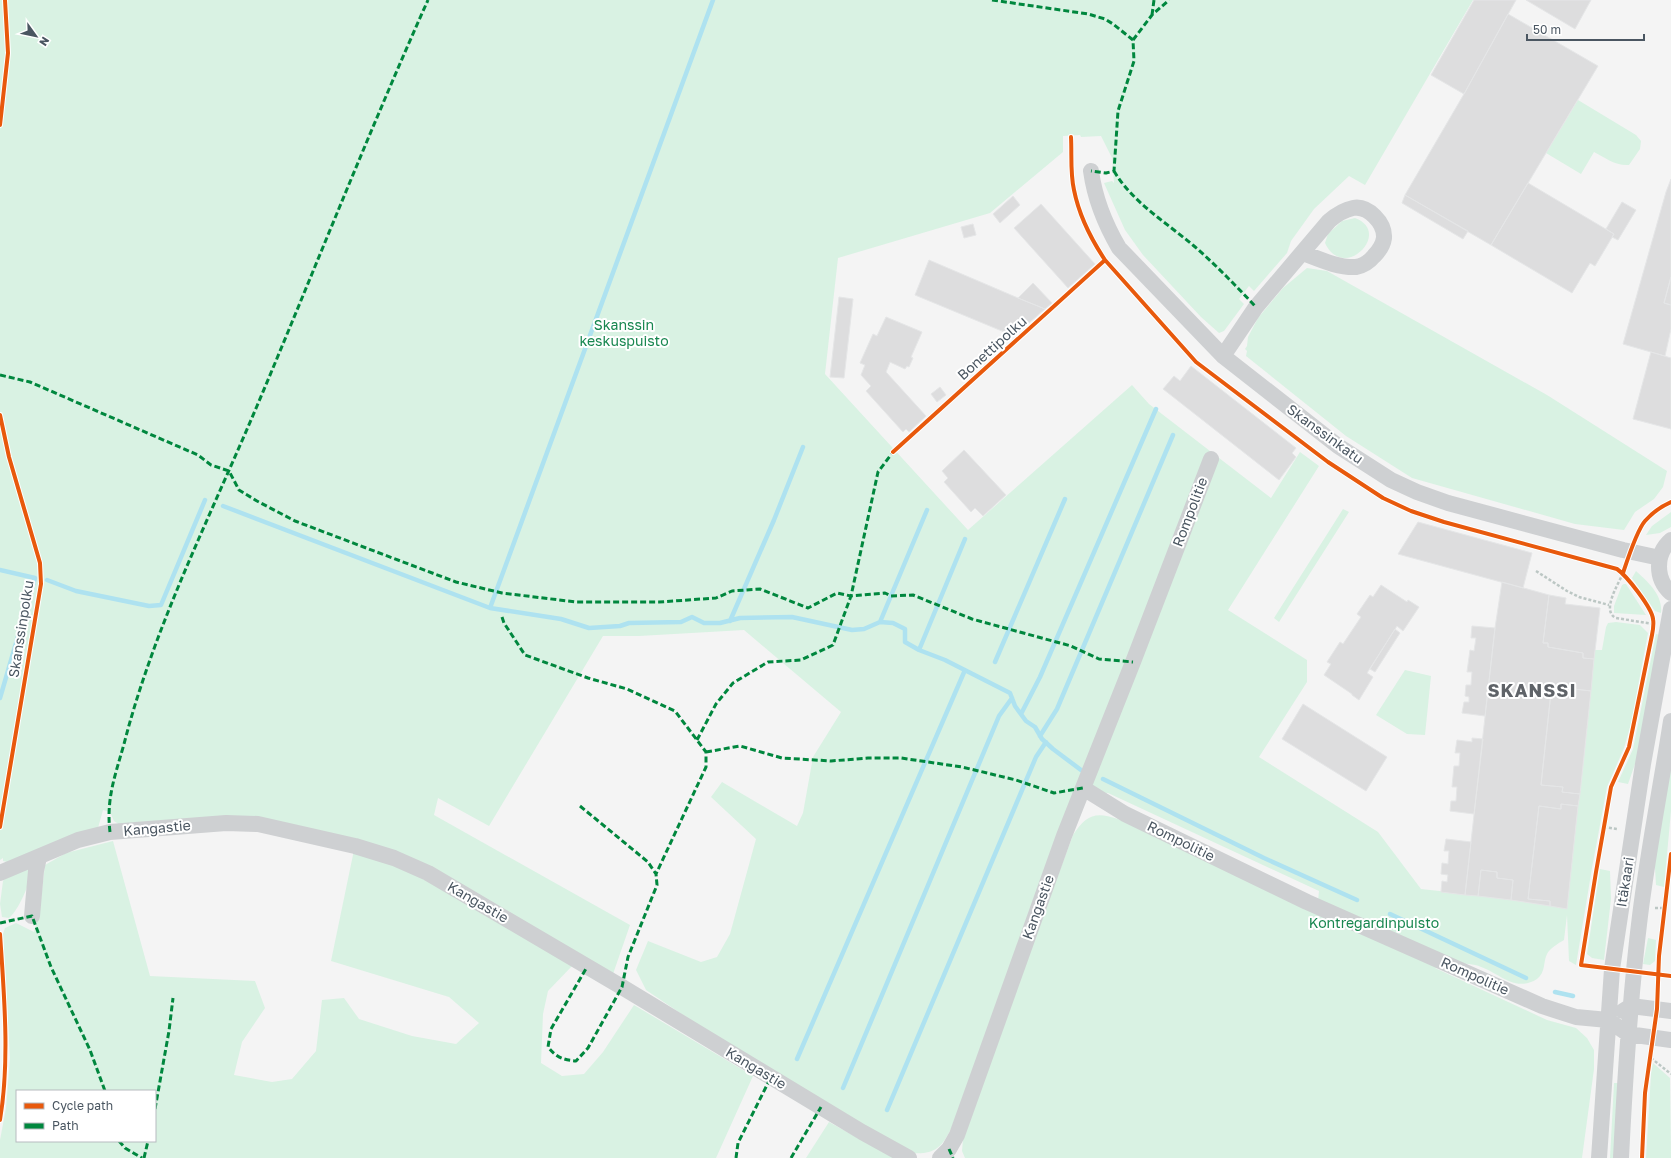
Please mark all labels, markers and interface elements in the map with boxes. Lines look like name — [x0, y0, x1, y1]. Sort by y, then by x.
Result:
north arrow — [16, 16, 56, 56]
scale bar — [1527, 16, 1644, 42]
text: 50 m — [1533, 22, 1561, 37]
text: N — [37, 35, 53, 49]
street label: Bonettipolku — [954, 312, 1030, 383]
park label: Skanssin keskuspuisto — [579, 316, 669, 349]
street label: Skanssinkatu — [1284, 400, 1367, 467]
street label: Rompolitie — [1169, 475, 1211, 549]
street label: Skanssinpolku — [4, 579, 37, 679]
district label: SKANSSI — [1487, 679, 1577, 701]
street label: Kangastie — [123, 816, 191, 839]
street label: Rompolitie — [1145, 817, 1218, 864]
street label: Itäkaari — [1612, 856, 1637, 908]
street label: Kangastie — [1018, 872, 1057, 941]
street label: Kangastie — [445, 877, 512, 926]
park label: Kontregardinpuisto — [1309, 914, 1439, 931]
street label: Rompolitie — [1438, 953, 1512, 998]
street label: Kangastie — [723, 1043, 790, 1092]
legend — [16, 1090, 156, 1142]
text: Cycle path — [52, 1098, 113, 1113]
text: Path — [52, 1118, 79, 1133]

